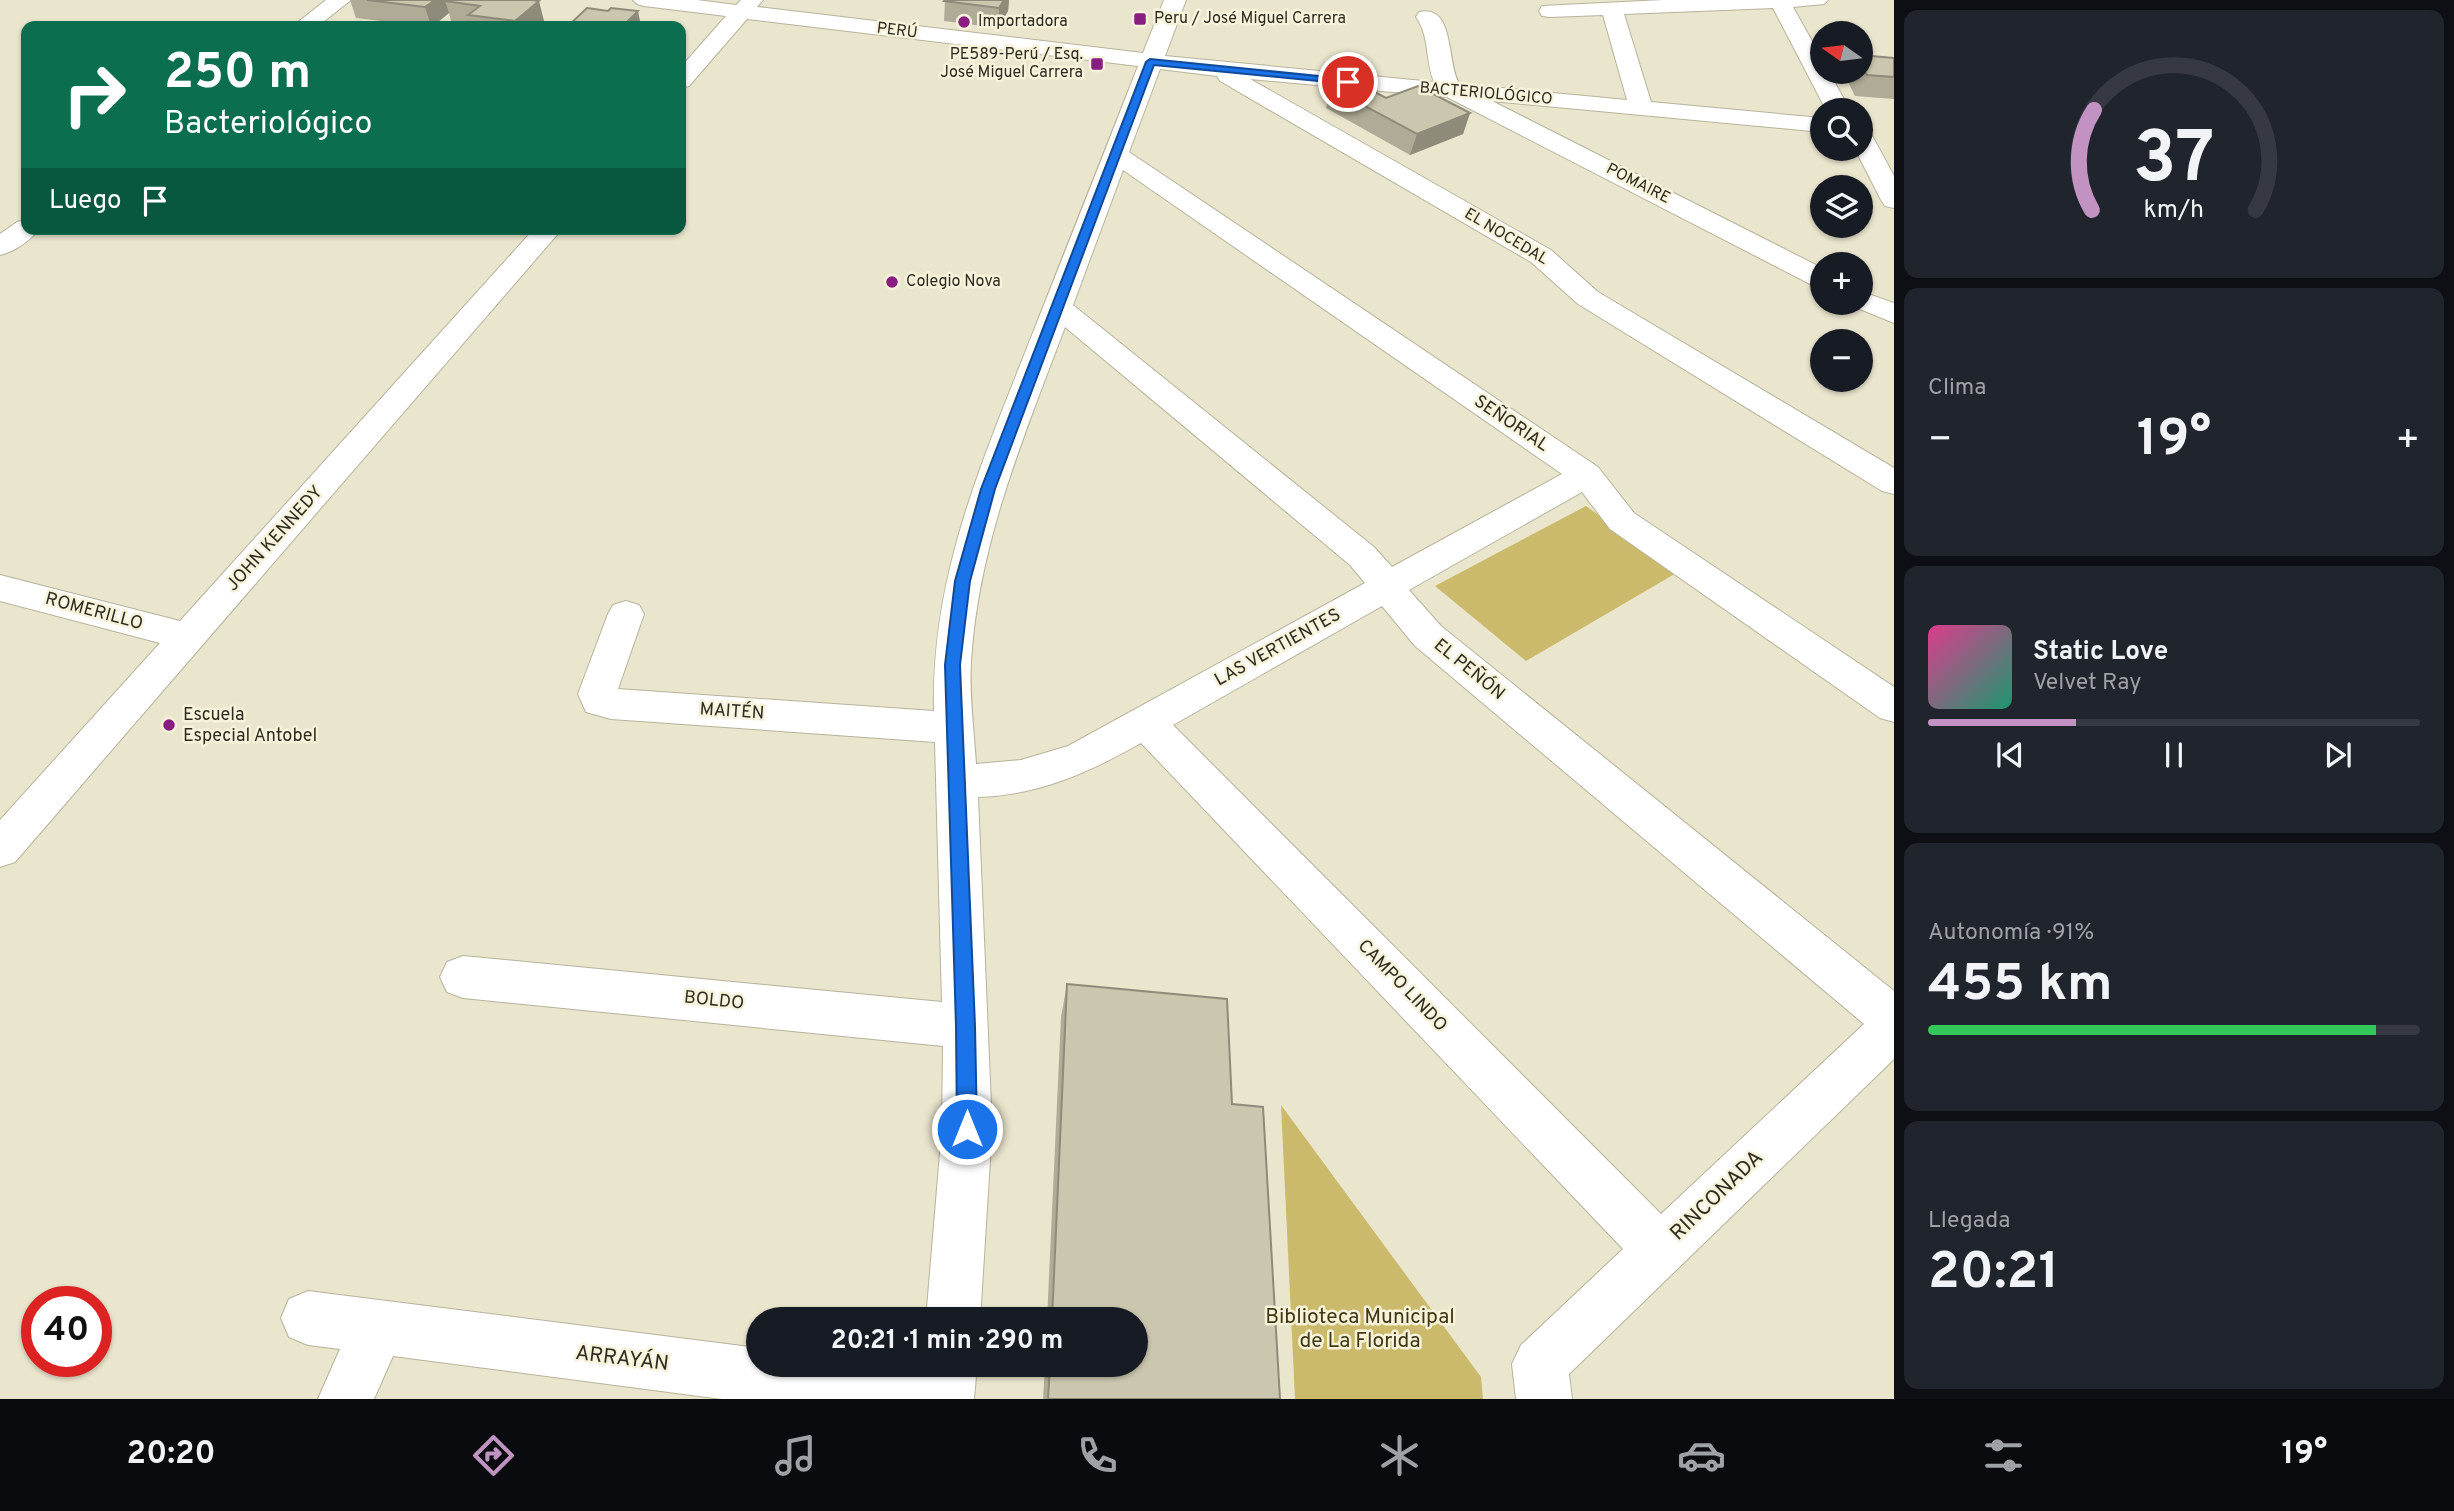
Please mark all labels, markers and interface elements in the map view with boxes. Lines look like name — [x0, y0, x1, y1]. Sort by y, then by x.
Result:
place label: Peru / José Miguel Carrera — [1154, 9, 1346, 29]
marker: Peru / José Miguel Carrera — [1132, 11, 1148, 27]
place label: Importadora — [978, 12, 1068, 32]
marker: Importadora — [956, 14, 972, 30]
street label: PERÚ — [875, 17, 919, 43]
north arrow — [1810, 21, 1872, 84]
map controls — [1810, 21, 1873, 392]
text: 250 m — [164, 44, 311, 106]
place label: PE589-Perú / Esq. José Miguel Carrera — [940, 45, 1083, 83]
icon: right — [49, 49, 140, 140]
pin — [1318, 52, 1378, 112]
marker: PE589-Perú / Esq. José Miguel Carrera — [1089, 56, 1105, 72]
icon: arrive — [1329, 63, 1367, 101]
street label: BACTERIOLÓGICO — [1419, 76, 1554, 110]
button: search — [1810, 98, 1873, 161]
text: Bacteriológico — [164, 105, 372, 145]
text: 37 — [2133, 116, 2215, 208]
street label: POMAIRE — [1603, 159, 1673, 209]
button: layers — [1810, 175, 1873, 238]
icon: arrive — [136, 182, 174, 220]
text: Luego — [49, 185, 122, 218]
text: km/h — [2144, 195, 2204, 227]
street label: EL NOCEDAL — [1460, 204, 1552, 270]
button: + — [1810, 252, 1873, 315]
place label: Colegio Nova — [906, 272, 1001, 292]
marker: Colegio Nova — [884, 274, 900, 290]
button: − — [1810, 329, 1873, 392]
text: Clima — [1928, 374, 1986, 403]
street label: SEÑORIAL — [1469, 389, 1554, 458]
text: 19° — [2137, 408, 2211, 474]
text: − — [1928, 417, 1953, 466]
text: + — [2395, 417, 2420, 466]
street label: JOHN KENNEDY — [222, 482, 328, 596]
street label: ROMERILLO — [43, 588, 145, 636]
street label: LAS VERTIENTES — [1211, 604, 1345, 692]
street label: EL PEÑÓN — [1429, 633, 1511, 706]
text: Static Love — [2033, 636, 2168, 669]
text: Velvet Ray — [2033, 669, 2141, 698]
street label: MAITÉN — [699, 696, 765, 726]
place label: Escuela Especial Antobel — [183, 704, 317, 748]
marker: Escuela Especial Antobel — [161, 717, 177, 733]
icon: previous — [1991, 736, 2029, 774]
icon: pause — [2155, 736, 2193, 774]
icon: next — [2319, 736, 2357, 774]
text: Autonomía · 91% — [1928, 919, 2094, 948]
street label: CAMPO LINDO — [1352, 935, 1452, 1037]
text: 455 km — [1928, 953, 2113, 1019]
street label: BOLDO — [683, 986, 745, 1016]
position arrow — [930, 1092, 1004, 1166]
street label: RINCONADA — [1665, 1145, 1769, 1247]
text: Llegada — [1928, 1207, 2010, 1236]
text: 20:21 — [1928, 1241, 2059, 1307]
speed limit sign: 40 — [21, 1286, 112, 1377]
park label: Biblioteca Municipal de La Florida — [1265, 1304, 1455, 1355]
text: 20:21 · 1 min · 290 m — [831, 1325, 1063, 1358]
street label: ARRAYÁN — [574, 1339, 670, 1378]
icon: directions — [469, 1431, 518, 1480]
icon: music — [771, 1431, 820, 1480]
icon: phone — [1073, 1431, 1122, 1480]
icon: climate — [1375, 1431, 1424, 1480]
icon: car — [1677, 1431, 1726, 1480]
icon: filters — [1979, 1431, 2028, 1480]
text: 20:20 — [127, 1435, 216, 1475]
text: 19° — [2282, 1435, 2327, 1475]

